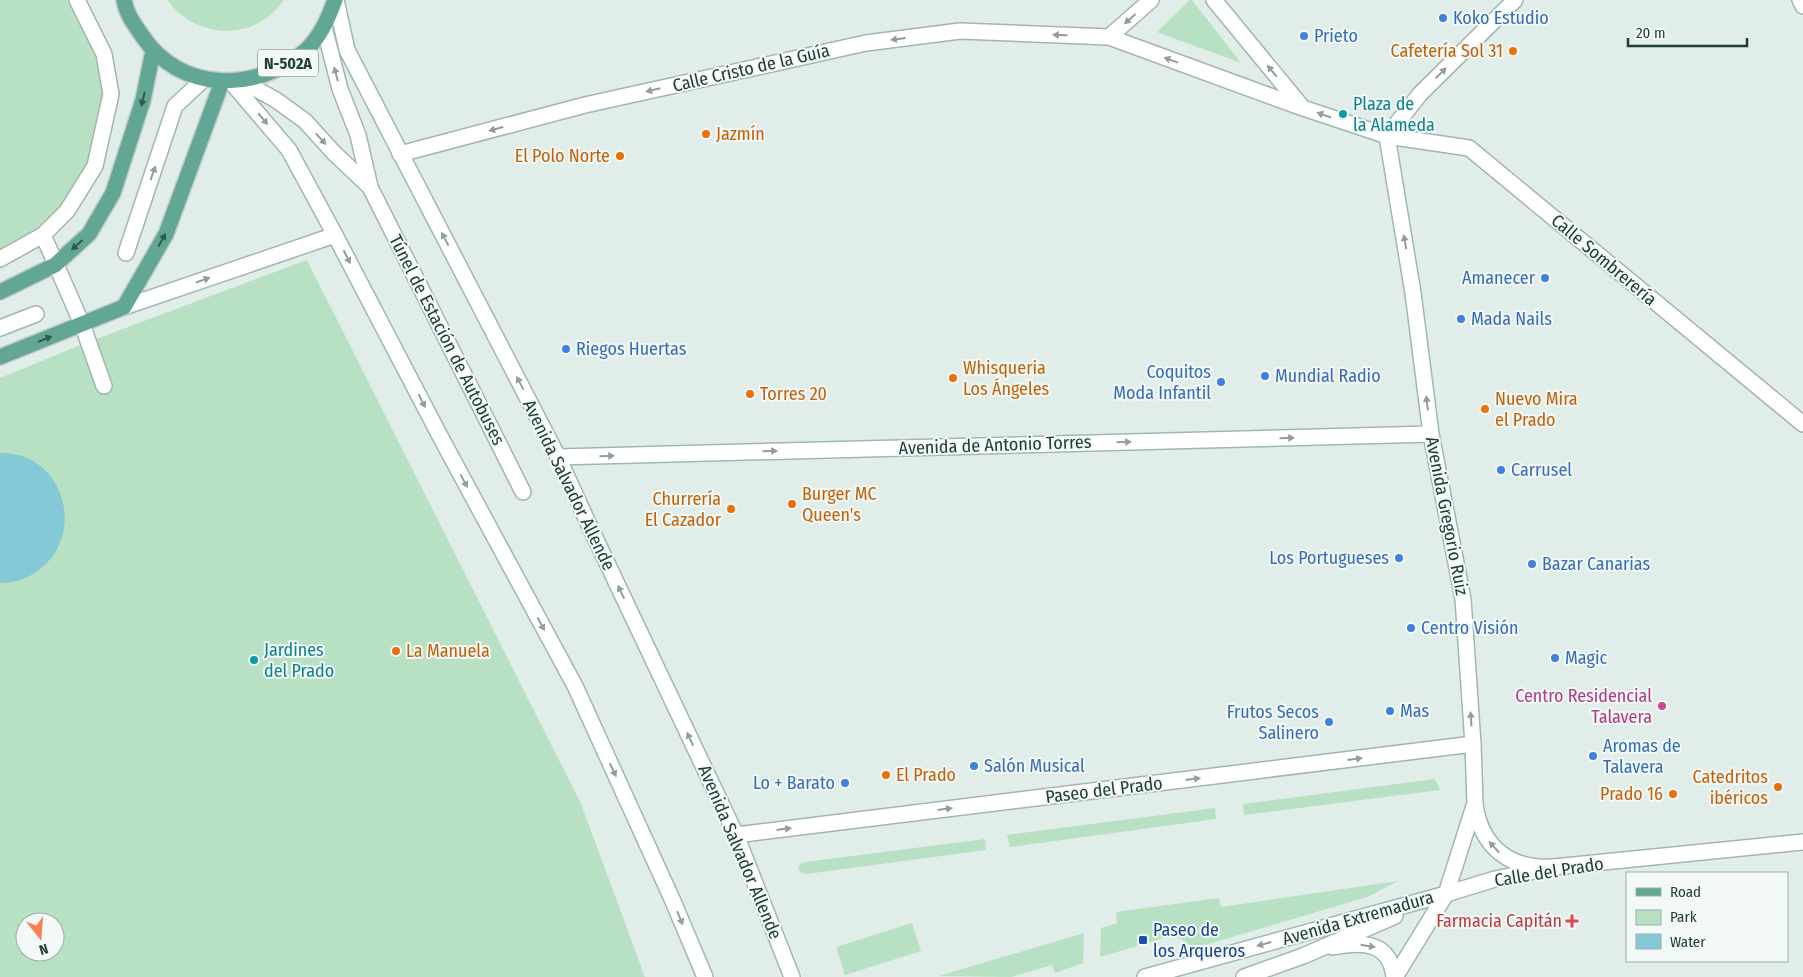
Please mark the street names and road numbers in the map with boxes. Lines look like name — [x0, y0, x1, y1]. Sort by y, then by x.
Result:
street label: Calle Cristo de la Guía — [670, 39, 832, 97]
road number: N-502A — [258, 49, 318, 76]
street label: Calle Sombrerería — [1547, 209, 1661, 311]
street label: Túnel de Estación de Autobuses — [384, 231, 510, 449]
street label: Avenida Salvador Allende — [518, 396, 620, 574]
street label: Avenida de Antonio Torres — [898, 431, 1092, 459]
street label: Avenida Gregorio Ruiz — [1421, 435, 1473, 597]
street label: Avenida Salvador Allende — [693, 762, 787, 943]
street label: Paseo del Prado — [1044, 772, 1164, 808]
street label: Calle del Prado — [1493, 853, 1605, 891]
street label: Avenida Extremadura — [1280, 886, 1436, 950]

